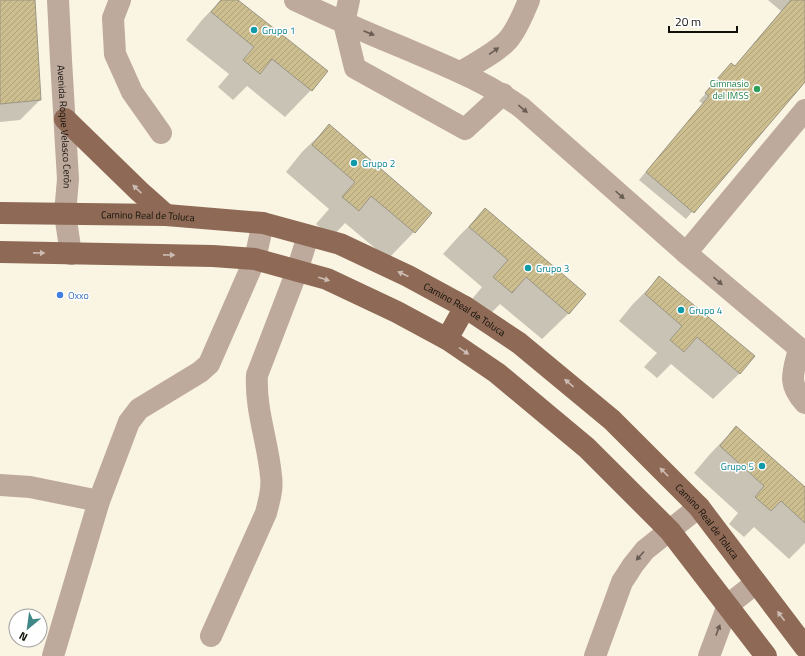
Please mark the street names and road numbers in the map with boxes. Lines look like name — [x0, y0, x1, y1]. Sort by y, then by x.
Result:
street label: Avenida Roque Velasco Cerón — [54, 65, 76, 189]
street label: Camino Real de Toluca — [101, 207, 195, 225]
street label: Camino Real de Toluca — [421, 278, 509, 340]
street label: Camino Real de Toluca — [672, 480, 743, 562]

